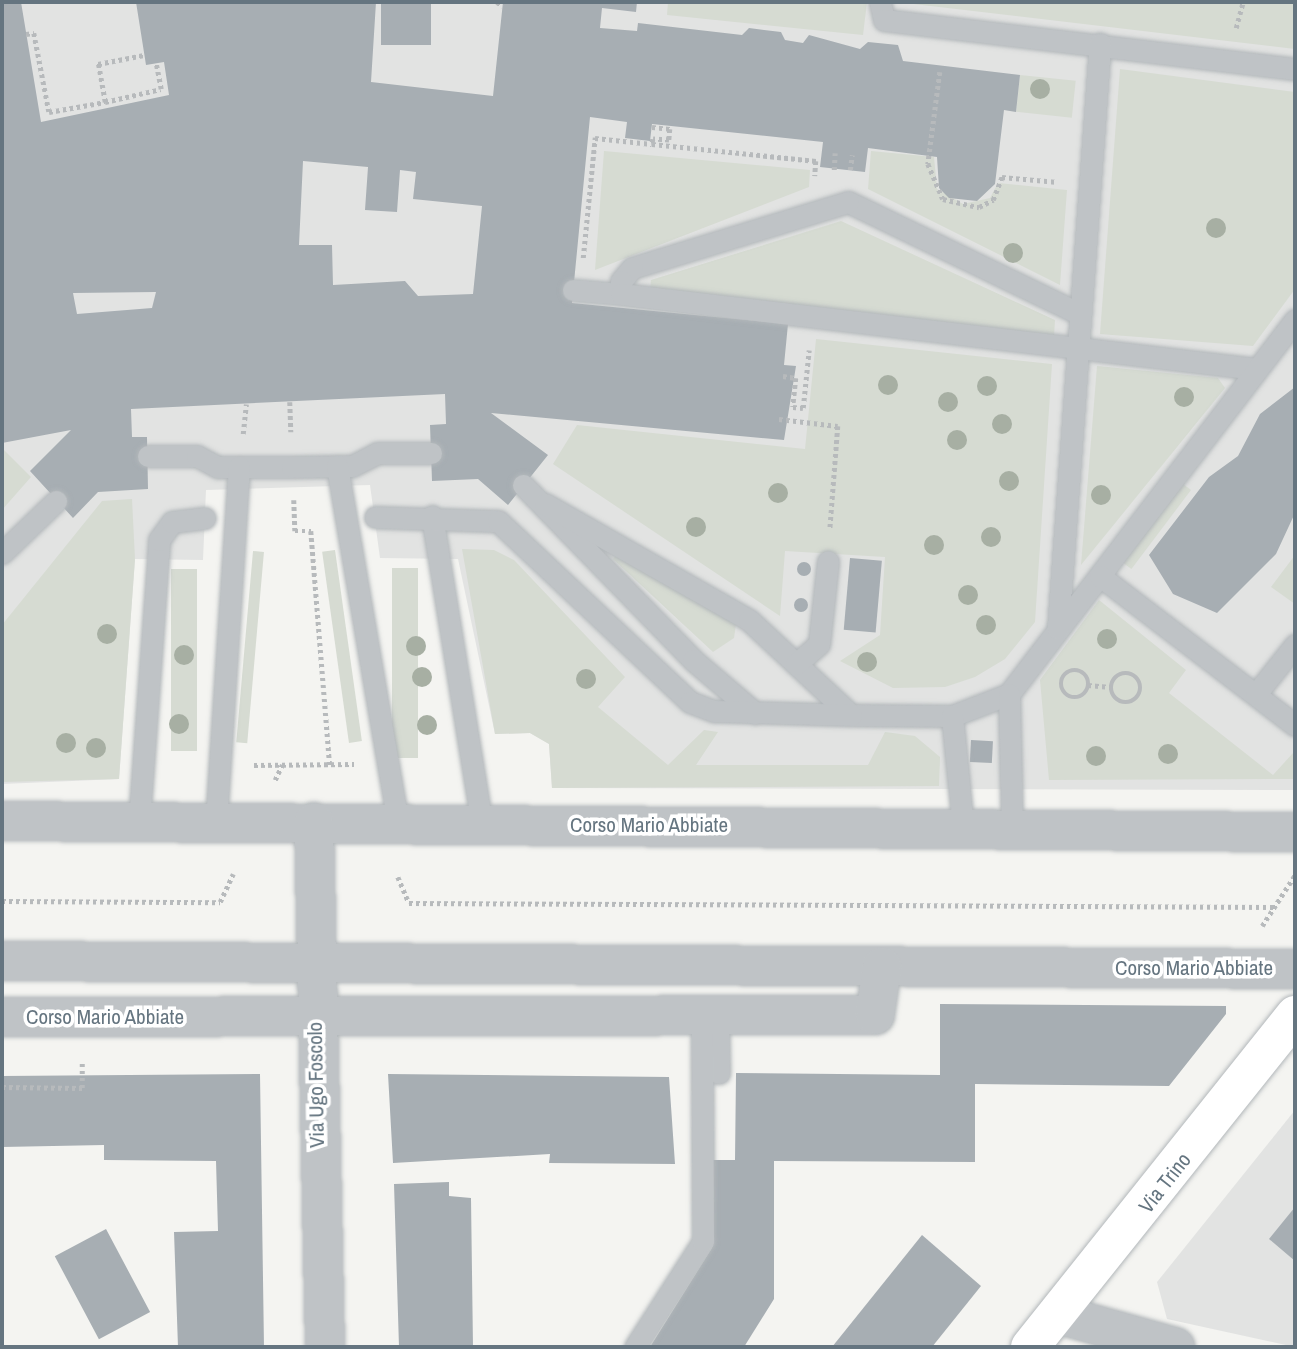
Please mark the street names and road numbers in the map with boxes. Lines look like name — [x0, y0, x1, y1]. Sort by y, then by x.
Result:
street label: Corso Mario Abbiate — [570, 812, 728, 838]
street label: Corso Mario Abbiate — [1115, 955, 1273, 981]
street label: Corso Mario Abbiate — [26, 1004, 184, 1030]
street label: Via Ugo Foscolo — [302, 1022, 330, 1148]
street label: Via Trino — [1134, 1148, 1196, 1218]

